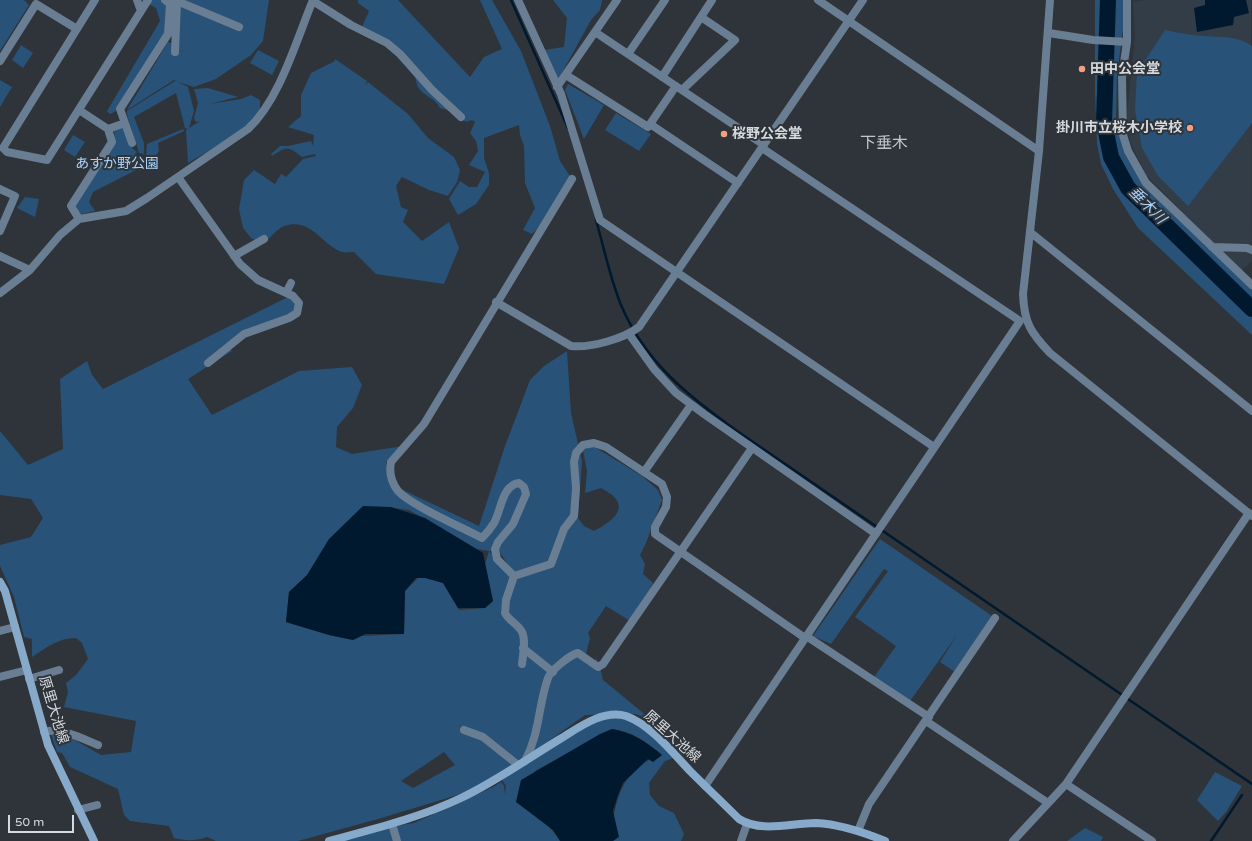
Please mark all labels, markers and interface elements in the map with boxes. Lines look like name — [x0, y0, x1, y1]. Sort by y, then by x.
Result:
place label: 田中公会堂 — [1090, 61, 1160, 77]
marker: 田中公会堂 — [1077, 64, 1087, 74]
place label: 掛川市立桜木小学校 — [1056, 120, 1182, 136]
marker: 掛川市立桜木小学校 — [1185, 123, 1195, 133]
place label: 桜野公会堂 — [732, 126, 802, 142]
marker: 桜野公会堂 — [719, 129, 729, 139]
district label: 下垂木 — [860, 134, 908, 154]
park label: あすか野公園 — [75, 156, 159, 172]
water label: 垂木川 — [1125, 184, 1169, 228]
street label: 原里大池線 — [35, 674, 71, 746]
street label: 原里大池線 — [640, 707, 704, 767]
scale bar — [10, 807, 76, 833]
text: 50 m — [15, 815, 44, 829]

